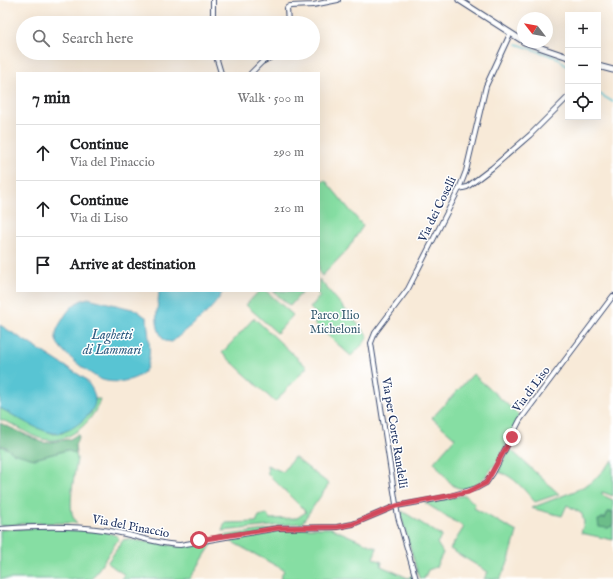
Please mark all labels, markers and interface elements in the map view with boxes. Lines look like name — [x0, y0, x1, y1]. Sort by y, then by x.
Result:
north arrow — [517, 12, 553, 48]
map controls — [565, 12, 601, 120]
button: + — [565, 12, 601, 48]
search box — [16, 16, 320, 60]
icon: search — [30, 27, 52, 49]
text: Search here — [62, 29, 133, 48]
button: − — [565, 48, 601, 84]
button: locate — [565, 84, 601, 120]
text: 7 min — [32, 88, 70, 109]
text: Walk · 500 m — [237, 90, 304, 107]
text: Continue — [70, 135, 128, 154]
icon: ahead — [32, 142, 54, 164]
text: 290 m — [273, 144, 304, 161]
text: Via del Pinaccio — [70, 154, 155, 171]
street label: Via dei Coselli — [415, 174, 460, 245]
text: Continue — [70, 191, 128, 210]
icon: ahead — [32, 198, 54, 220]
text: 210 m — [274, 200, 304, 217]
text: Via di Liso — [70, 210, 128, 227]
icon: arrive — [32, 254, 54, 276]
text: Arrive at destination — [70, 255, 196, 274]
park label: Parco Ilio Micheloni — [310, 308, 360, 337]
water label: Laghetti di Lammari — [82, 327, 143, 359]
street label: Via di Liso — [509, 363, 554, 416]
street label: Via per Corte Randelli — [377, 376, 411, 490]
route end — [503, 428, 521, 446]
street label: Via del Pinaccio — [90, 511, 171, 541]
route start — [190, 531, 208, 549]

